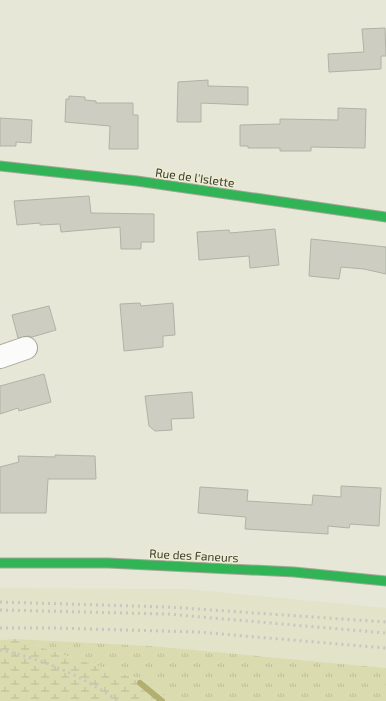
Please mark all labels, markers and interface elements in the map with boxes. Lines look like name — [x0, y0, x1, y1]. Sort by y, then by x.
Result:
street label: Rue de l'Islette — [154, 164, 236, 190]
street label: Rue des Faneurs — [149, 546, 239, 564]

